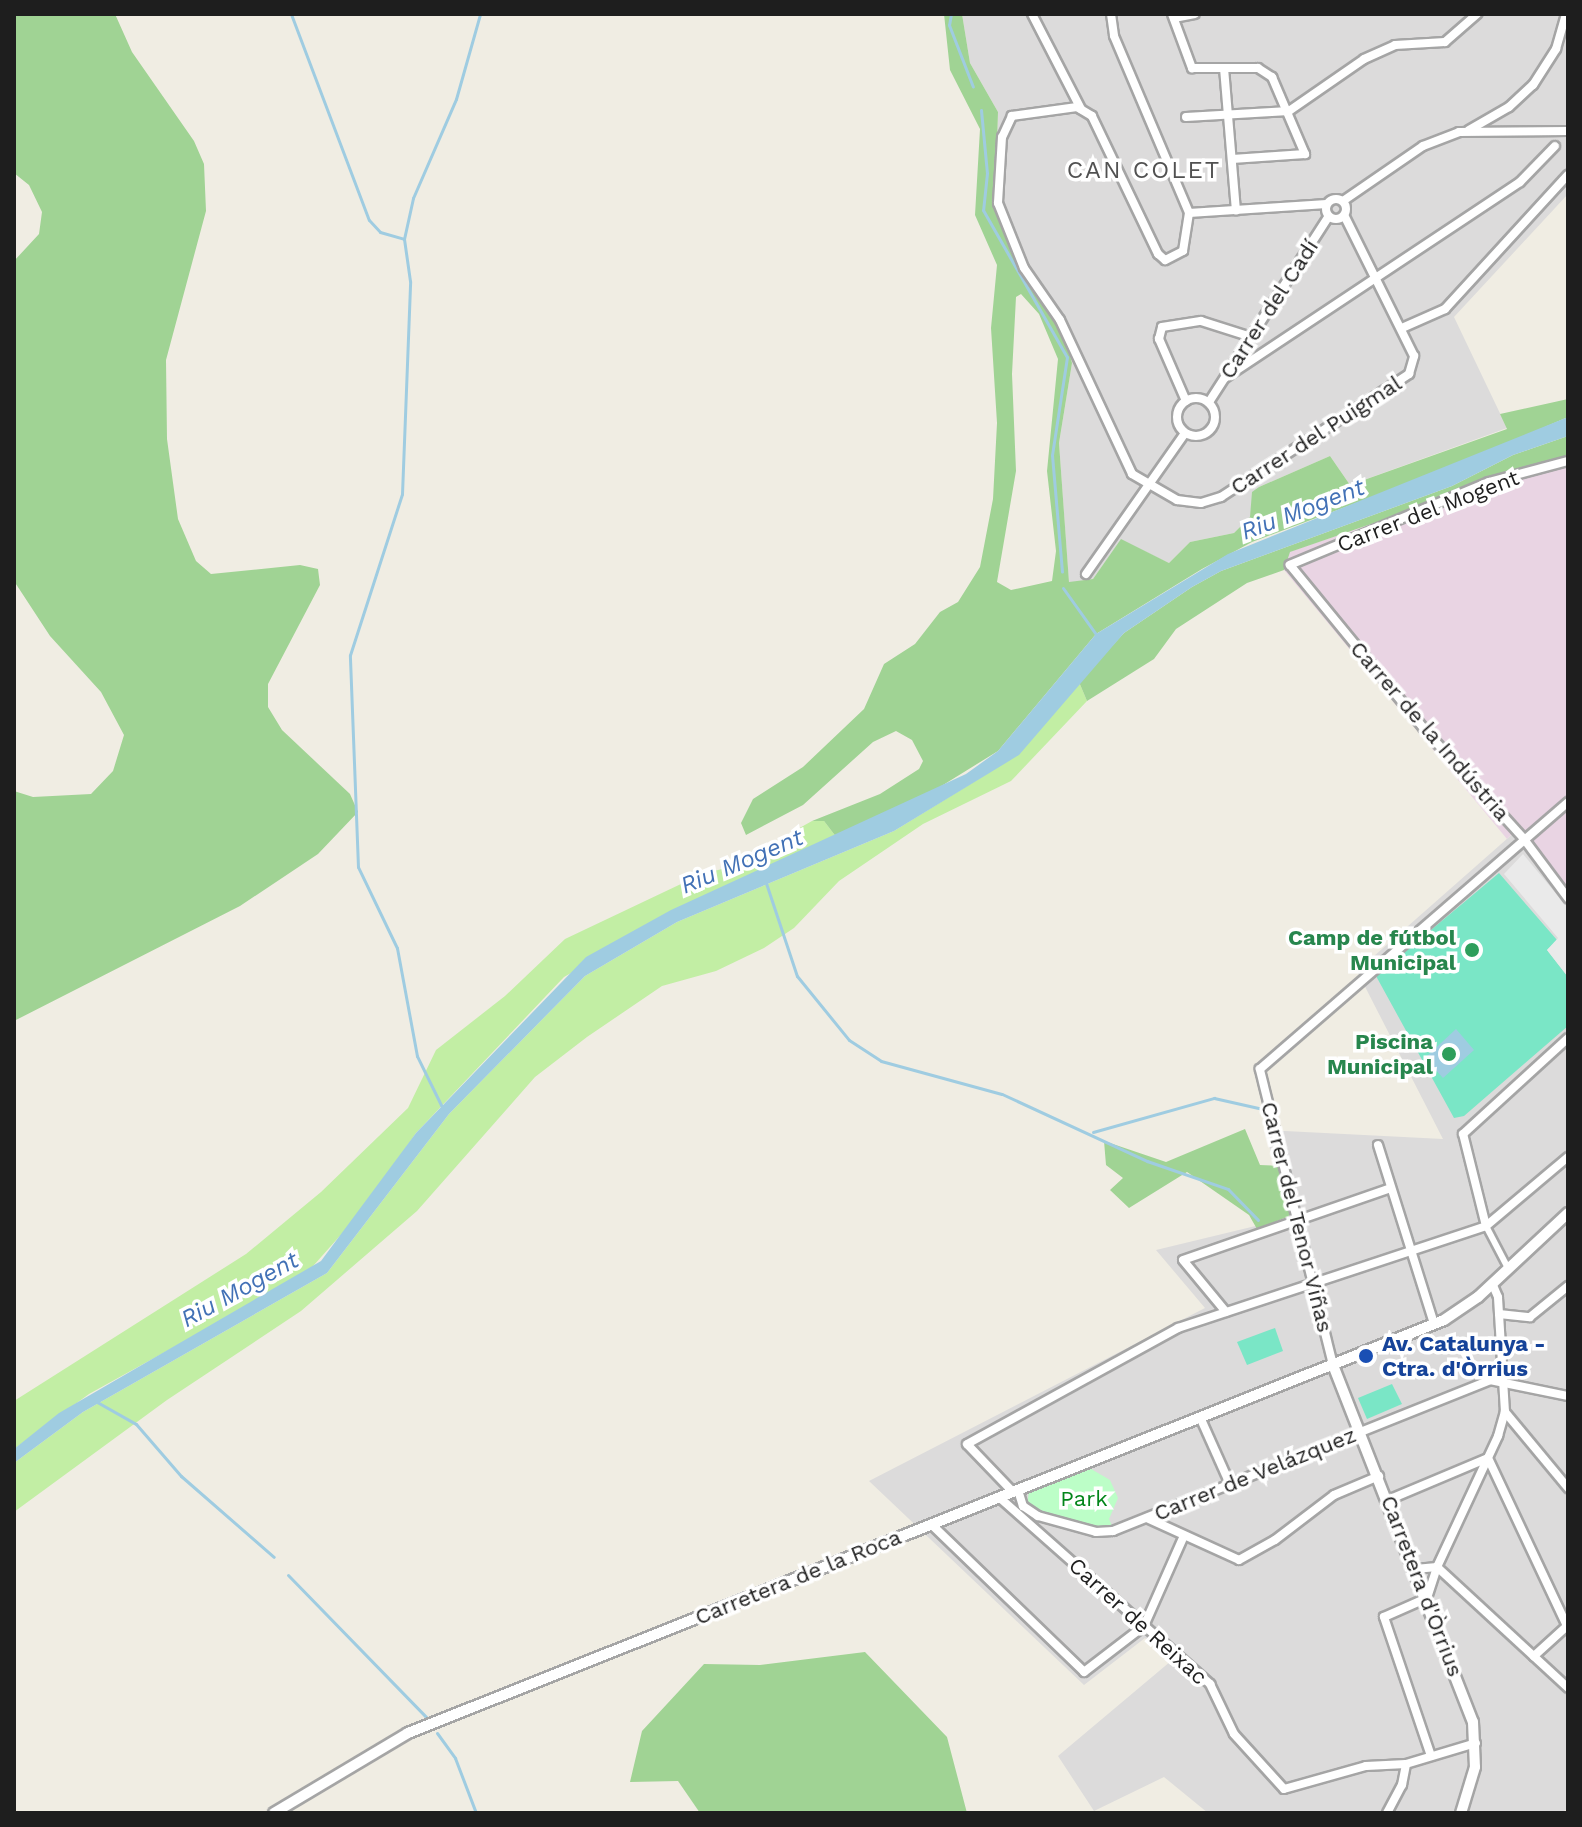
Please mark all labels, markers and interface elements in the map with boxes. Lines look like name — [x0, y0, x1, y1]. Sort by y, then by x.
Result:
district label: CAN COLET — [1067, 157, 1221, 185]
street label: Carrer del Cadí — [1214, 234, 1324, 384]
street label: Carrer del Puigmal — [1225, 370, 1407, 500]
street label: Carrer del Mogent — [1333, 464, 1523, 558]
water label: Riu Mogent — [1237, 473, 1369, 547]
street label: Carrer de la Indústria — [1344, 635, 1516, 827]
water label: Riu Mogent — [676, 823, 808, 901]
place label: Camp de fútbol Municipal — [1288, 924, 1456, 976]
marker: Camp de fútbol Municipal — [1463, 941, 1481, 959]
place label: Piscina Municipal — [1327, 1028, 1433, 1080]
marker: Piscina Municipal — [1440, 1045, 1458, 1063]
street label: Carrer del Tenor Viñas — [1255, 1098, 1339, 1336]
water label: Riu Mogent — [176, 1246, 304, 1334]
place label: Av. Catalunya - Ctra. d'Òrrius — [1382, 1330, 1546, 1382]
marker: Av. Catalunya - Ctra. d'Òrrius — [1357, 1347, 1375, 1365]
street label: Carrer de Velázquez — [1150, 1421, 1360, 1527]
park label: Park — [1060, 1486, 1108, 1512]
street label: Carretera d'Òrrius — [1375, 1492, 1469, 1680]
street label: Carretera de la Roca — [691, 1523, 905, 1631]
street label: Carrer de Reixac — [1063, 1552, 1213, 1690]

